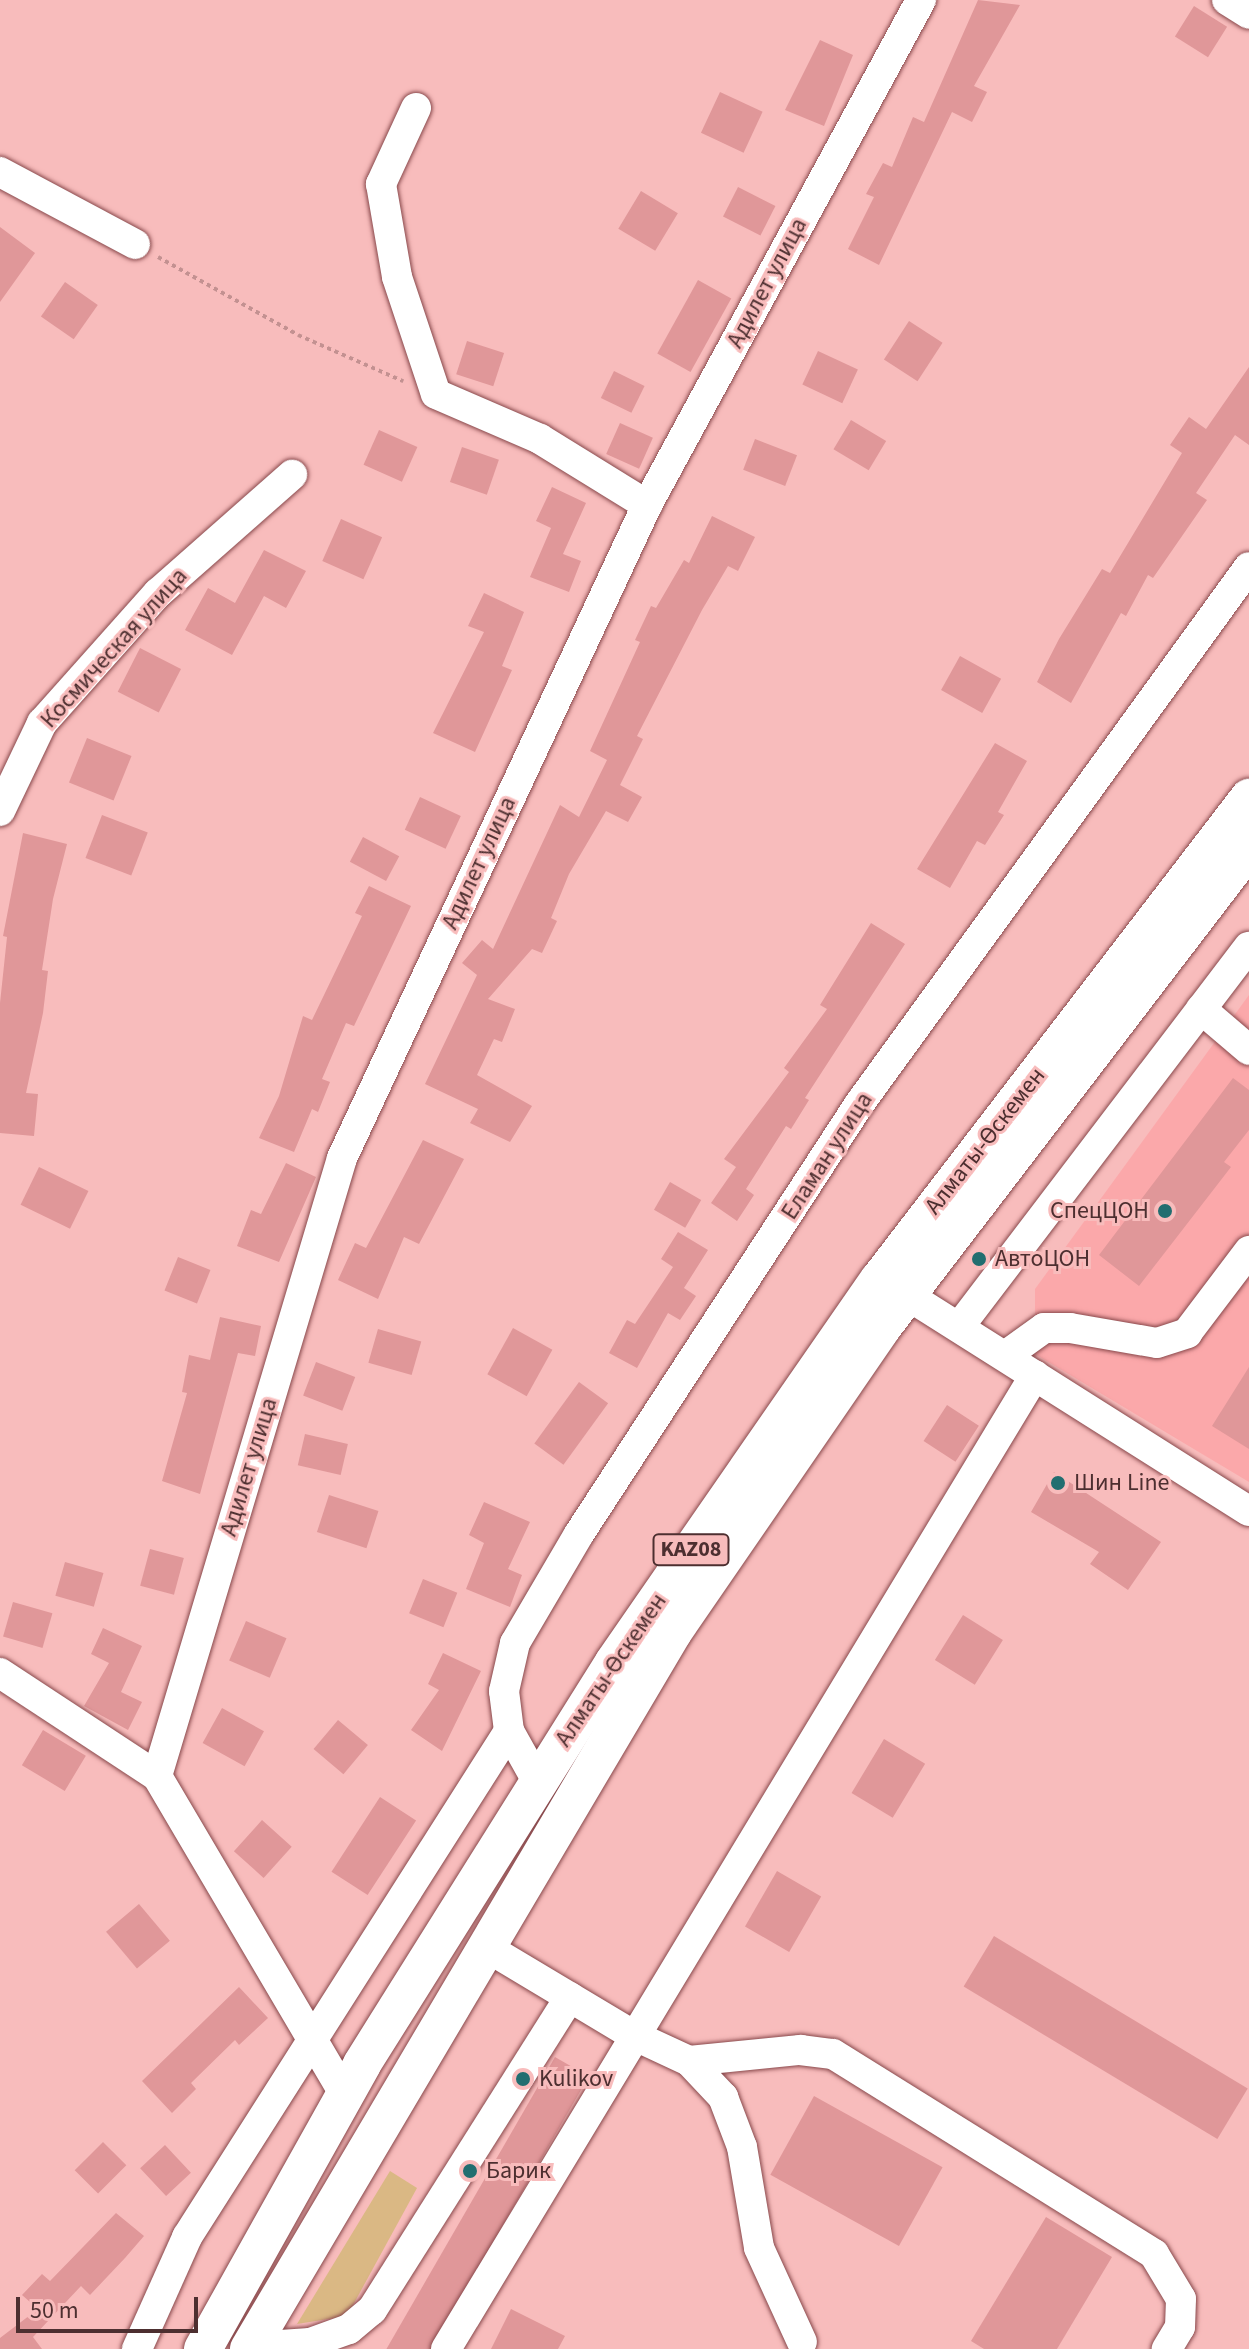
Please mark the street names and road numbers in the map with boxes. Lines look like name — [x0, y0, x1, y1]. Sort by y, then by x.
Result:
street label: Адилет улица — [721, 213, 813, 353]
street label: Космическая улица — [35, 562, 193, 734]
street label: Адилет улица — [436, 792, 522, 934]
street label: Алматы-Өскемен — [919, 1062, 1051, 1220]
street label: Еламан улица — [775, 1087, 879, 1225]
street label: Адилет улица — [214, 1394, 284, 1540]
road number: KAZ08 — [651, 1532, 731, 1568]
street label: Алматы-Өскемен — [549, 1588, 673, 1752]

